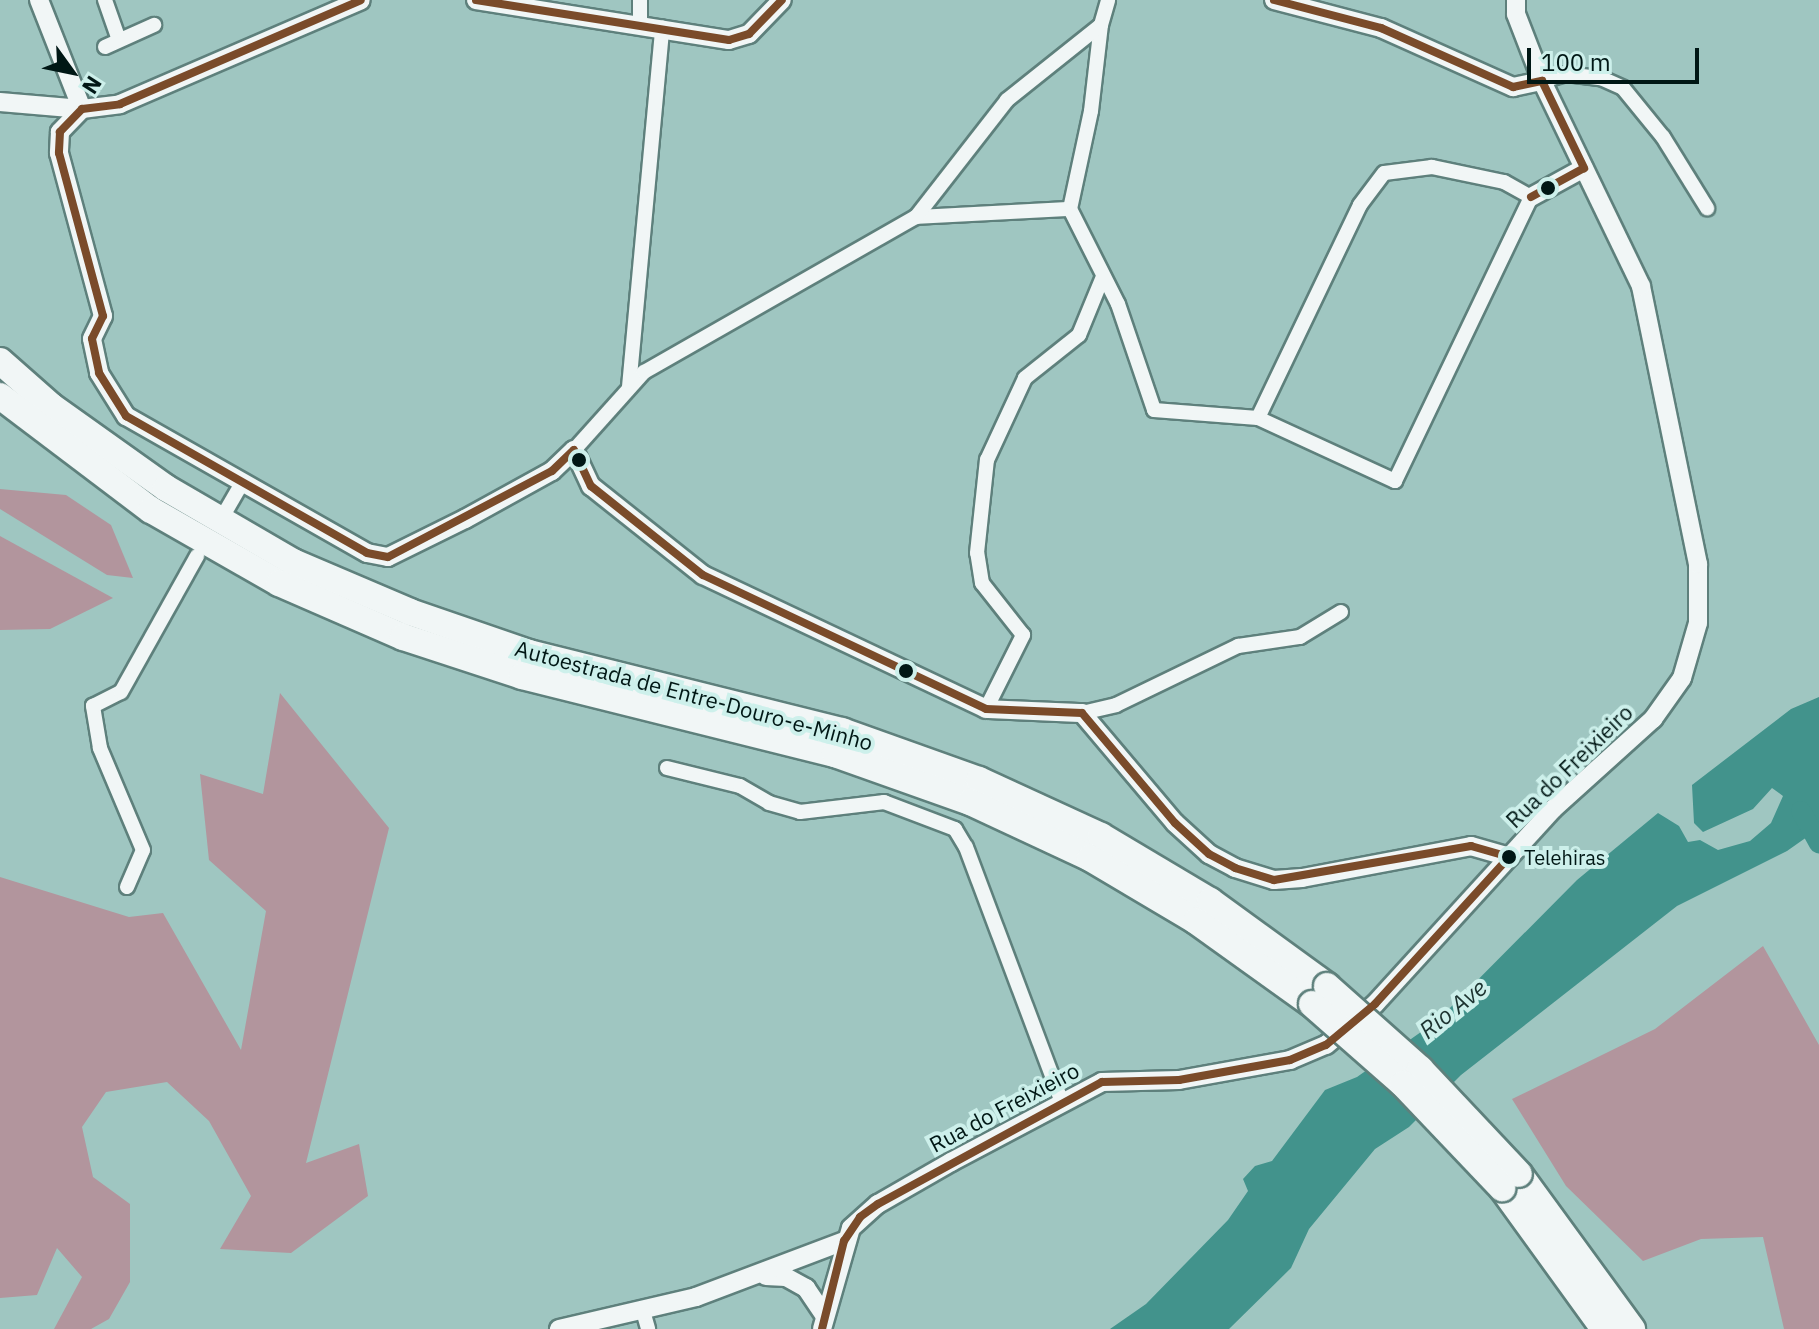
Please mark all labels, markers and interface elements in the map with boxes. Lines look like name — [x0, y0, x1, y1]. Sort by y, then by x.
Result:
north arrow — [32, 32, 112, 112]
scale bar — [1531, 32, 1703, 82]
text: 100 m — [1541, 46, 1611, 78]
text: N — [76, 71, 109, 100]
unlabelled marker — [1540, 180, 1556, 196]
unlabelled marker — [571, 452, 587, 468]
street label: Autoestrada de Entre-Douro-e-Minho — [512, 634, 876, 756]
unlabelled marker — [898, 663, 914, 679]
street label: Rua do Freixieiro — [1500, 699, 1638, 833]
place label: Telehiras — [1524, 845, 1606, 869]
marker: Telehiras — [1501, 849, 1517, 865]
water label: Rio Ave — [1413, 973, 1493, 1045]
street label: Rua do Freixieiro — [925, 1056, 1083, 1158]

